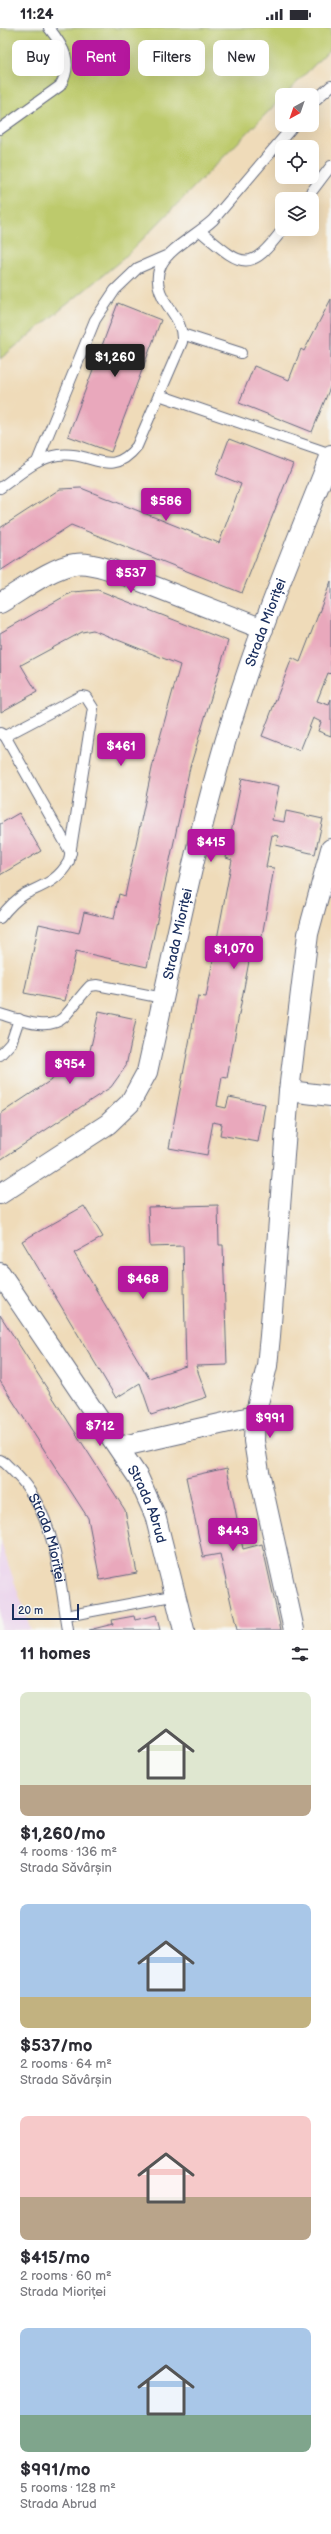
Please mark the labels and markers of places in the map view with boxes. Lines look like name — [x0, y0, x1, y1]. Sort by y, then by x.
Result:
pin: $1,260 — [82, 344, 148, 378]
pin: $586 — [142, 488, 190, 522]
pin: $537 — [107, 560, 155, 594]
pin: $461 — [97, 733, 145, 767]
pin: $415 — [187, 829, 235, 863]
pin: $1,070 — [201, 936, 267, 970]
pin: $954 — [46, 1051, 94, 1085]
pin: $468 — [119, 1266, 167, 1300]
pin: $991 — [246, 1405, 294, 1439]
pin: $712 — [76, 1413, 124, 1447]
pin: $443 — [209, 1518, 257, 1552]

